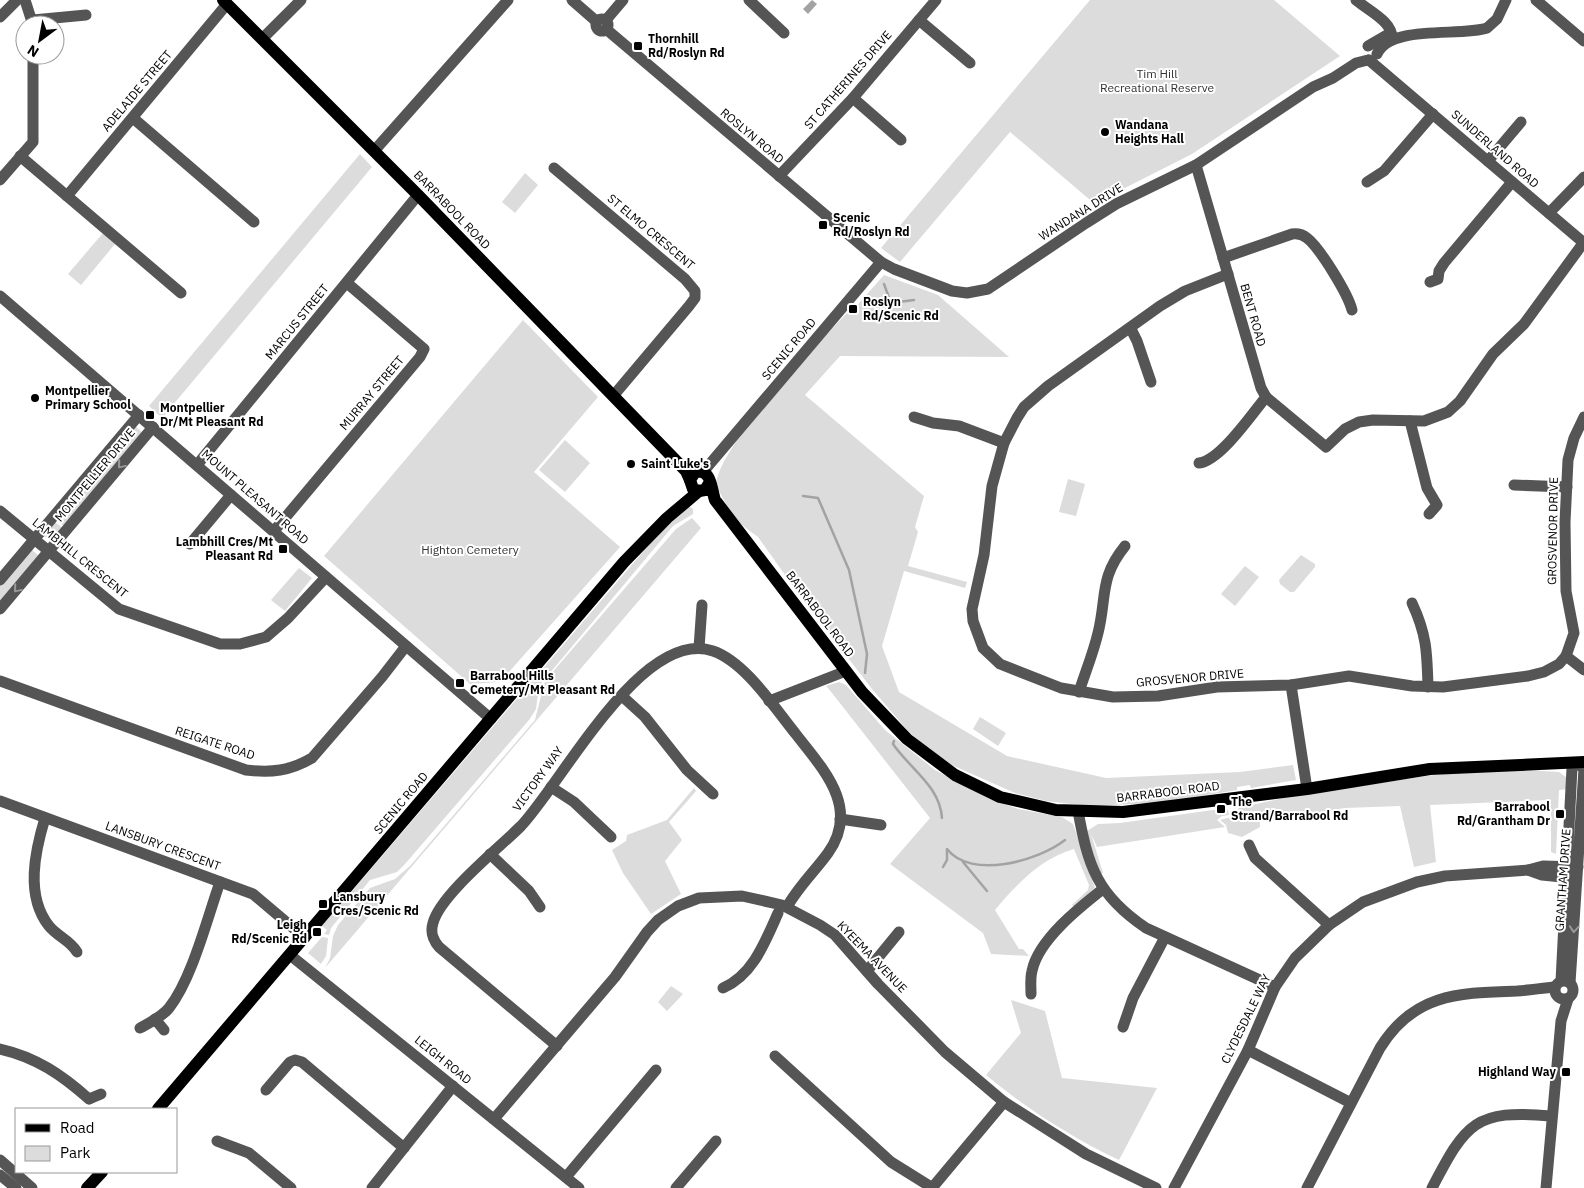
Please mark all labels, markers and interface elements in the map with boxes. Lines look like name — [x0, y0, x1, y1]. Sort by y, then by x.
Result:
north arrow — [15, 15, 65, 65]
street label: ST CATHERINES DRIVE — [801, 27, 895, 132]
place label: Thornhill Rd/Roslyn Rd — [648, 31, 725, 60]
marker: Thornhill Rd/Roslyn Rd — [632, 40, 644, 52]
text: N — [24, 41, 42, 61]
street label: ADELAIDE STREET — [98, 47, 175, 134]
park label: Tim Hill Recreational Reserve — [1100, 66, 1214, 95]
street label: ROSLYN ROAD — [718, 105, 787, 167]
street label: SUNDERLAND ROAD — [1448, 106, 1542, 191]
place label: Wandana Heights Hall — [1115, 117, 1184, 146]
marker: Wandana Heights Hall — [1099, 126, 1111, 138]
street label: BARRABOOL ROAD — [411, 167, 494, 252]
street label: WANDANA DRIVE — [1036, 180, 1126, 243]
street label: ST ELMO CRESCENT — [605, 191, 698, 273]
place label: Scenic Rd/Roslyn Rd — [833, 210, 910, 239]
marker: Scenic Rd/Roslyn Rd — [817, 219, 829, 231]
street label: MARCUS STREET — [262, 281, 332, 362]
street label: BENT ROAD — [1237, 282, 1270, 348]
place label: Roslyn Rd/Scenic Rd — [863, 294, 939, 323]
marker: Roslyn Rd/Scenic Rd — [847, 303, 859, 315]
street label: SCENIC ROAD — [758, 315, 819, 383]
street label: MURRAY STREET — [336, 352, 407, 433]
place label: Montpellier Primary School — [45, 383, 131, 412]
marker: Montpellier Primary School — [29, 392, 41, 404]
place label: Montpellier Dr/Mt Pleasant Rd — [160, 400, 263, 429]
marker: Montpellier Dr/Mt Pleasant Rd — [144, 409, 156, 421]
street label: MONTPELLIER DRIVE — [51, 425, 138, 524]
street label: MOUNT PLEASANT ROAD — [199, 446, 312, 547]
place label: Saint Luke's — [641, 456, 709, 471]
marker: Saint Luke's — [625, 458, 637, 470]
one-way arrow — [119, 459, 127, 468]
street label: GROSVENOR DRIVE — [1544, 477, 1561, 585]
street label: LAMBHILL CRESCENT — [30, 514, 131, 601]
place label: Lambhill Cres/Mt Pleasant Rd — [176, 534, 273, 563]
park label: Highton Cemetery — [421, 542, 519, 557]
marker: Lambhill Cres/Mt Pleasant Rd — [277, 543, 289, 555]
street label: BARRABOOL ROAD — [783, 568, 858, 660]
one-way arrow — [14, 584, 23, 593]
street label: GROSVENOR DRIVE — [1136, 665, 1244, 690]
place label: Barrabool Hills Cemetery/Mt Pleasant Rd — [470, 668, 615, 697]
marker: Barrabool Hills Cemetery/Mt Pleasant Rd — [454, 677, 466, 689]
street label: REIGATE ROAD — [173, 723, 257, 762]
street label: VICTORY WAY — [509, 743, 566, 814]
street label: SCENIC ROAD — [370, 769, 431, 837]
street label: BARRABOOL ROAD — [1116, 778, 1220, 805]
place label: The Strand/Barrabool Rd — [1231, 794, 1348, 823]
place label: Barrabool Rd/Grantham Dr — [1457, 799, 1550, 828]
marker: The Strand/Barrabool Rd — [1215, 803, 1227, 815]
marker: Barrabool Rd/Grantham Dr — [1554, 808, 1566, 820]
street label: LANSBURY CRESCENT — [104, 818, 223, 873]
street label: GRANTHAM DRIVE — [1551, 828, 1574, 932]
place label: Lansbury Cres/Scenic Rd — [333, 889, 419, 918]
marker: Lansbury Cres/Scenic Rd — [317, 898, 329, 910]
place label: Leigh Rd/Scenic Rd — [231, 917, 307, 946]
street label: KYEEMA AVENUE — [834, 918, 910, 996]
one-way arrow — [1568, 925, 1579, 933]
marker: Leigh Rd/Scenic Rd — [311, 926, 323, 938]
street label: CLYDESDALE WAY — [1217, 971, 1274, 1066]
street label: LEIGH ROAD — [412, 1032, 475, 1087]
place label: Highland Way — [1478, 1064, 1557, 1079]
marker: Highland Way — [1560, 1066, 1572, 1078]
legend — [15, 1108, 178, 1173]
text: Road — [60, 1118, 95, 1137]
text: Park — [60, 1143, 90, 1162]

